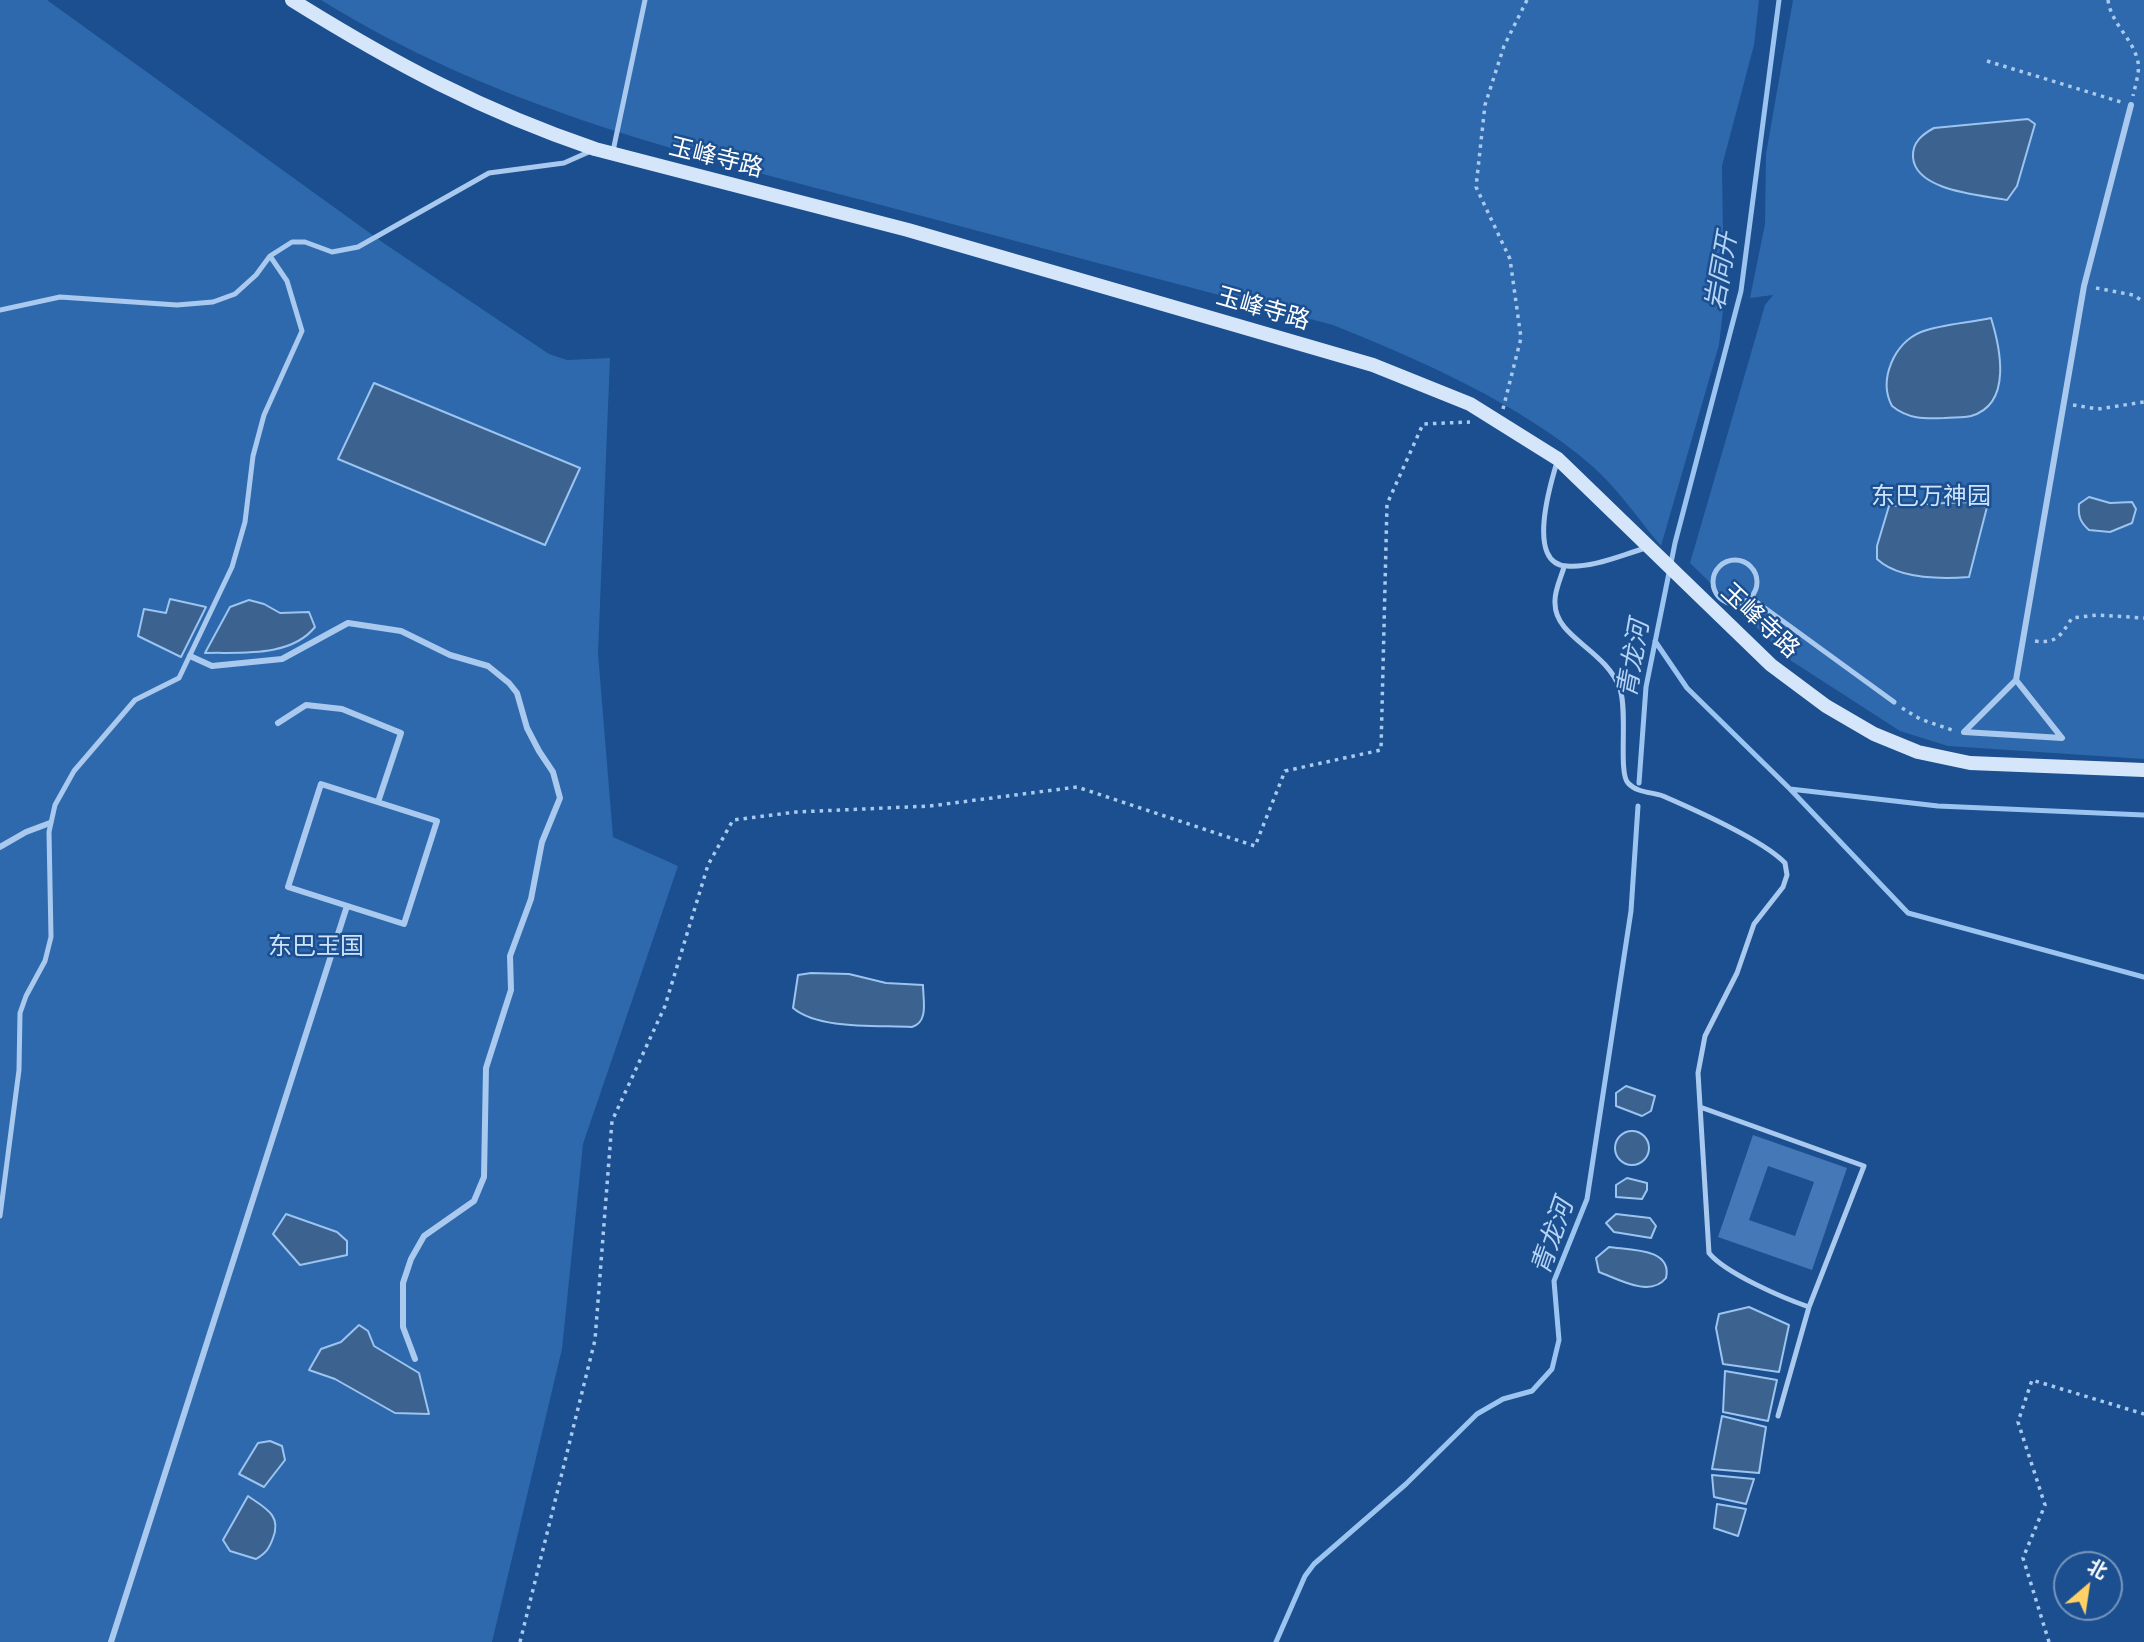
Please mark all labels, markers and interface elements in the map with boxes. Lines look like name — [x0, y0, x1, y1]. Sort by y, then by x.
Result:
street label: 玉峰寺路 — [666, 132, 766, 184]
water label: 岩同开 — [1700, 230, 1744, 312]
street label: 玉峰寺路 — [1213, 282, 1313, 336]
park label: 东巴万神园 — [1871, 483, 1991, 511]
street label: 玉峰寺路 — [1715, 578, 1805, 664]
water label: 青龙河 — [1612, 618, 1656, 700]
park label: 东巴王国 — [268, 933, 364, 961]
water label: 青龙河 — [1526, 1195, 1580, 1279]
north arrow — [2053, 1551, 2123, 1621]
text: 北 — [2084, 1554, 2111, 1584]

